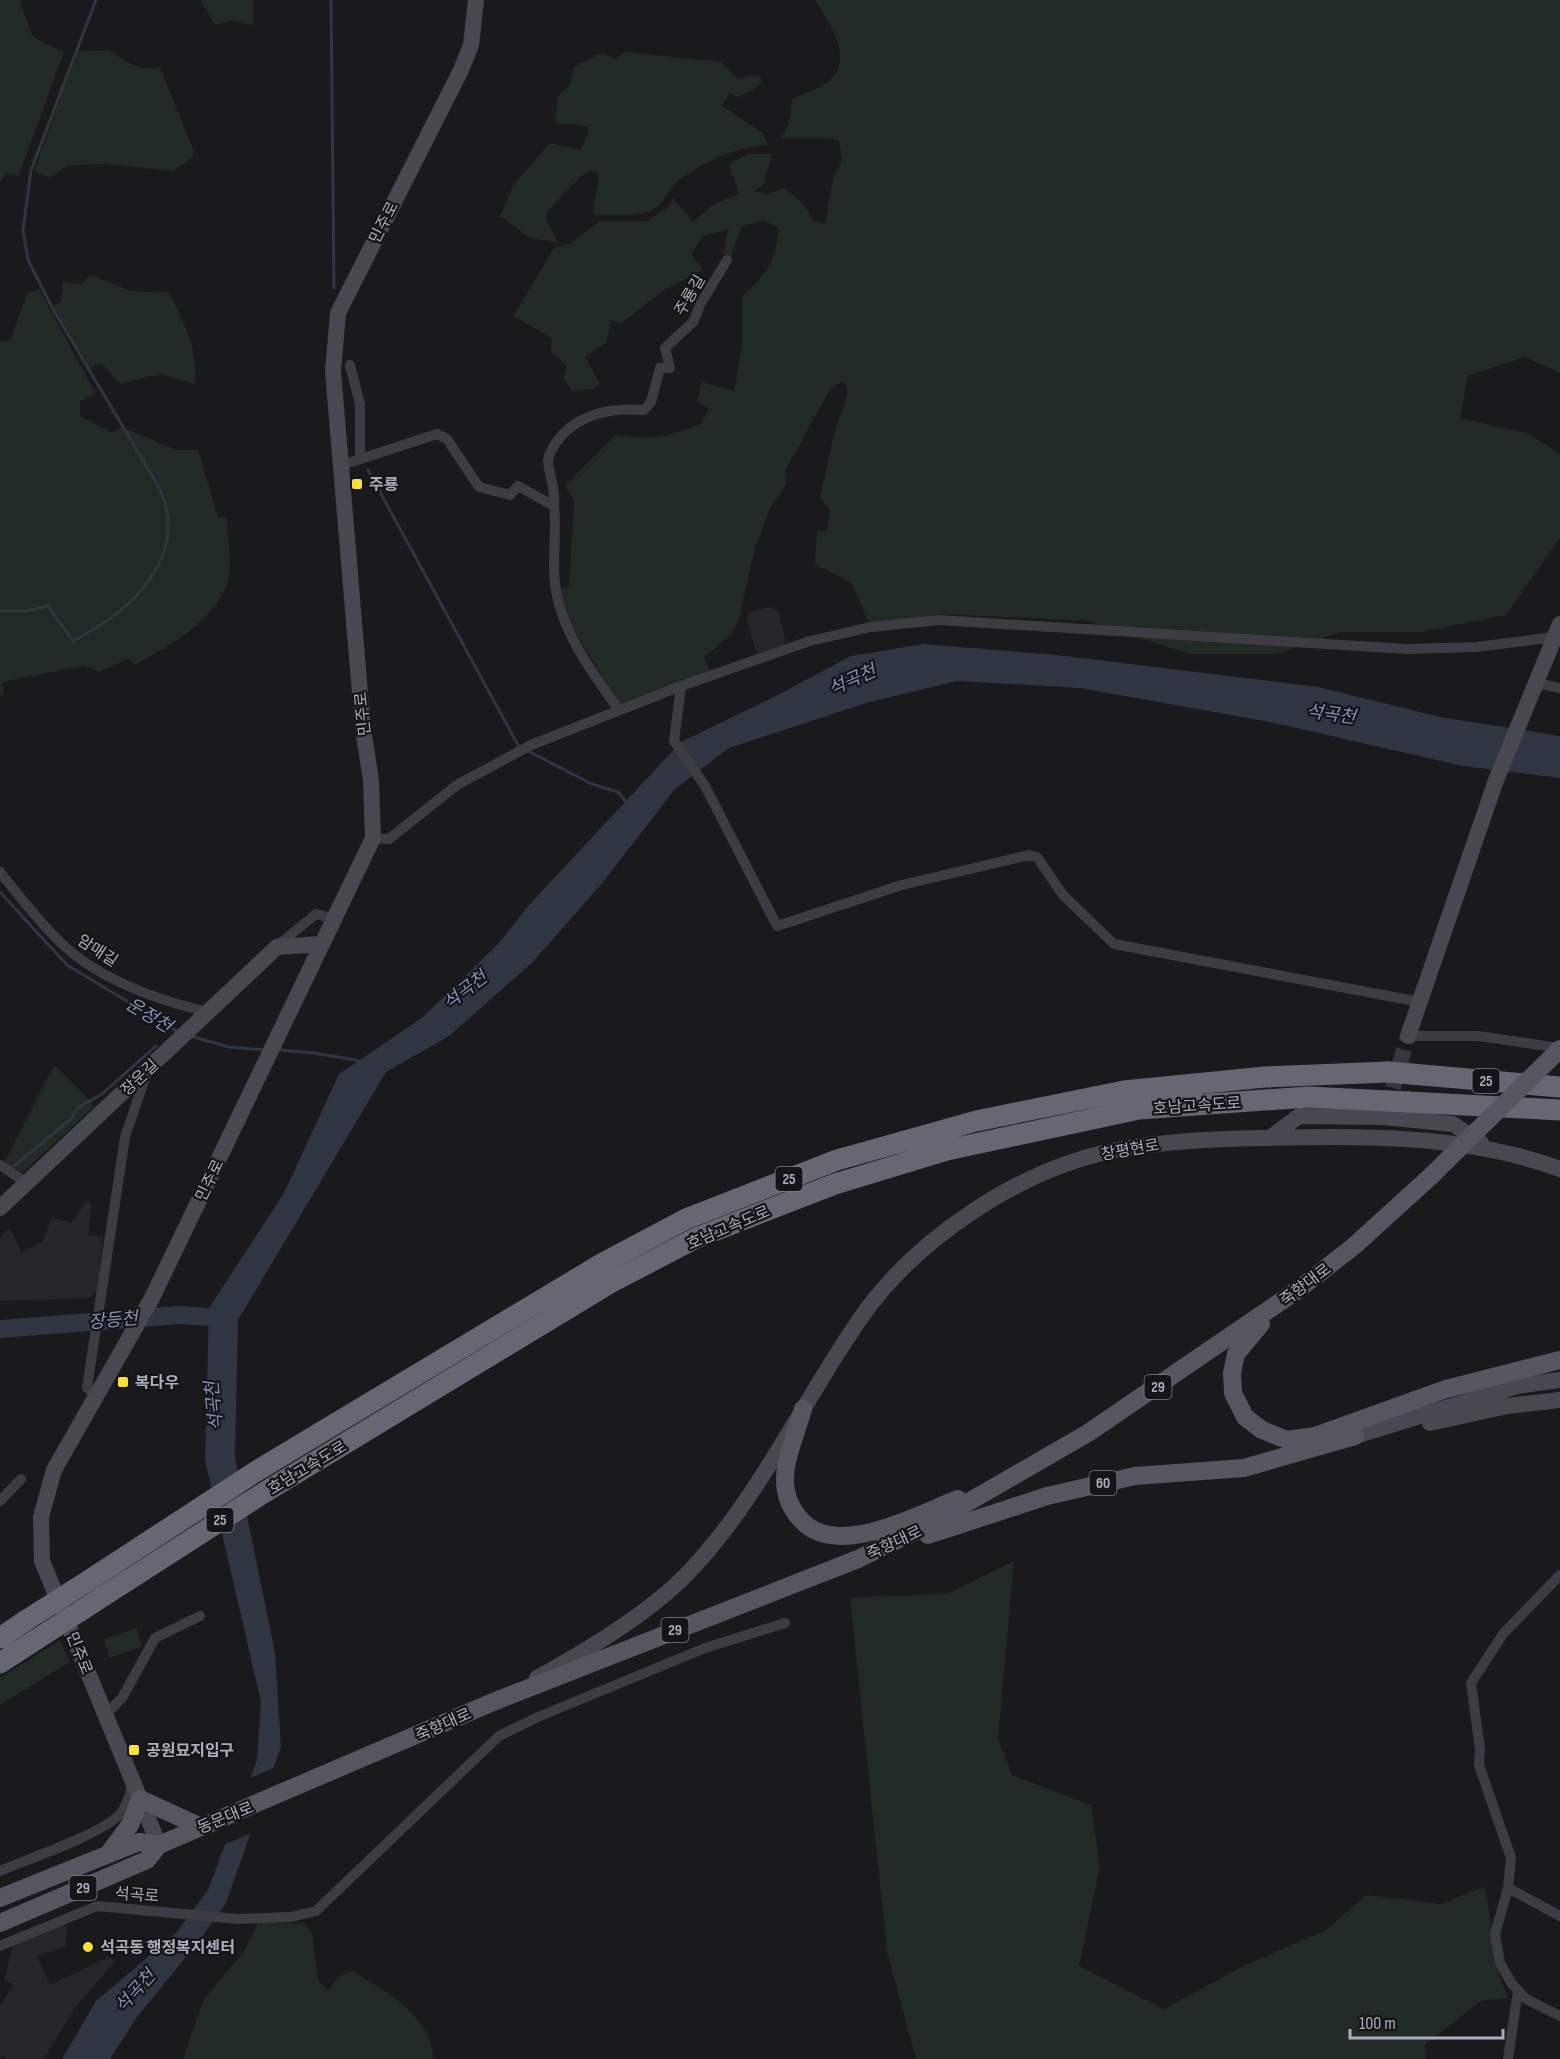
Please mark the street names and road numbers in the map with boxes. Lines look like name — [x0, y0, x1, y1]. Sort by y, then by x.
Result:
street label: 민주로 — [366, 198, 403, 247]
street label: 주룡길 — [671, 272, 710, 320]
street label: 민주로 — [352, 691, 375, 737]
street label: 암매길 — [73, 931, 121, 971]
street label: 장운길 — [117, 1056, 163, 1100]
road number: 25 — [1472, 1069, 1500, 1093]
street label: 호남고속도로 — [1152, 1094, 1242, 1119]
street label: 창평현로 — [1100, 1136, 1161, 1165]
street label: 민주로 — [192, 1156, 229, 1205]
road number: 25 — [776, 1167, 802, 1191]
street label: 호남고속도로 — [684, 1202, 773, 1254]
street label: 죽향대로 — [1277, 1260, 1335, 1311]
road number: 29 — [1144, 1375, 1172, 1399]
street label: 호남고속도로 — [265, 1437, 351, 1499]
road number: 60 — [1090, 1471, 1116, 1495]
road number: 25 — [206, 1508, 234, 1532]
street label: 죽향대로 — [864, 1522, 926, 1564]
road number: 29 — [662, 1618, 688, 1642]
street label: 민주로 — [62, 1630, 96, 1678]
street label: 죽향대로 — [413, 1705, 475, 1746]
street label: 동문대로 — [195, 1798, 257, 1838]
road number: 29 — [70, 1876, 97, 1900]
street label: 석곡로 — [114, 1884, 160, 1907]

